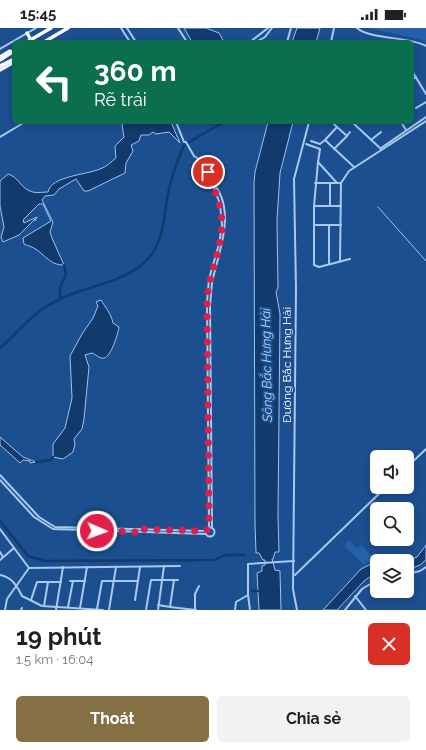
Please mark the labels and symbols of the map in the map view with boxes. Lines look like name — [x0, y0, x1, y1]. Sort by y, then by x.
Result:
pin — [191, 155, 225, 189]
water label: Sông Bắc Hưng Hải — [258, 307, 275, 423]
street label: Đường Bắc Hưng Hải — [280, 307, 294, 423]
position arrow — [76, 510, 118, 552]

